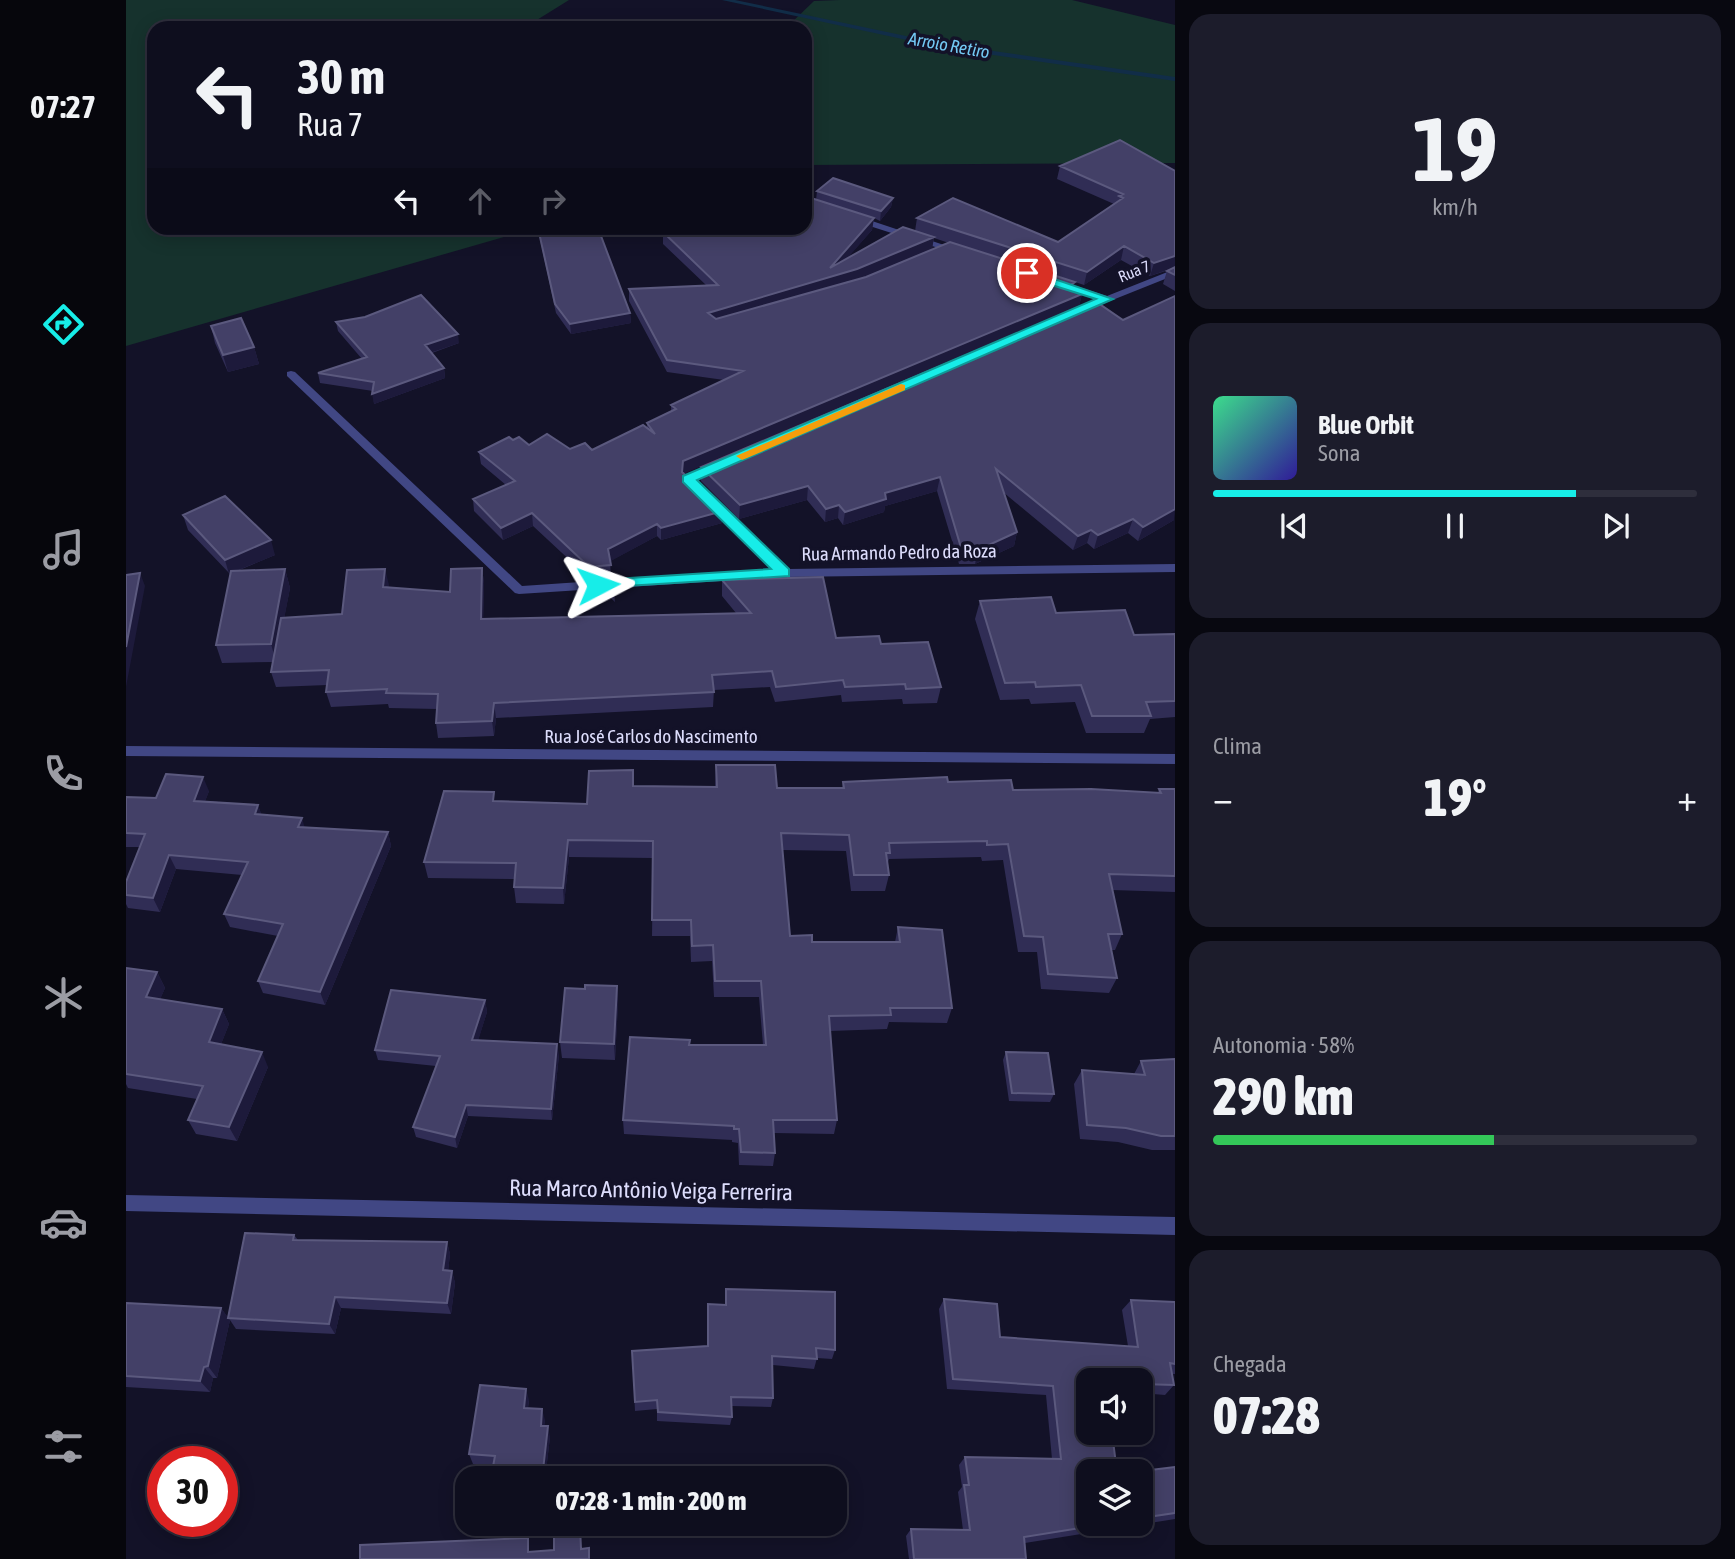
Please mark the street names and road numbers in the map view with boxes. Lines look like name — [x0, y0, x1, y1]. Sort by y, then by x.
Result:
street label: Rua 7 — [1115, 256, 1153, 286]
street label: Rua Armando Pedro da Roza — [801, 539, 997, 565]
street label: Rua José Carlos do Nascimento — [544, 725, 758, 747]
street label: Rua Marco Antônio Veiga Ferrerira — [509, 1175, 793, 1205]

